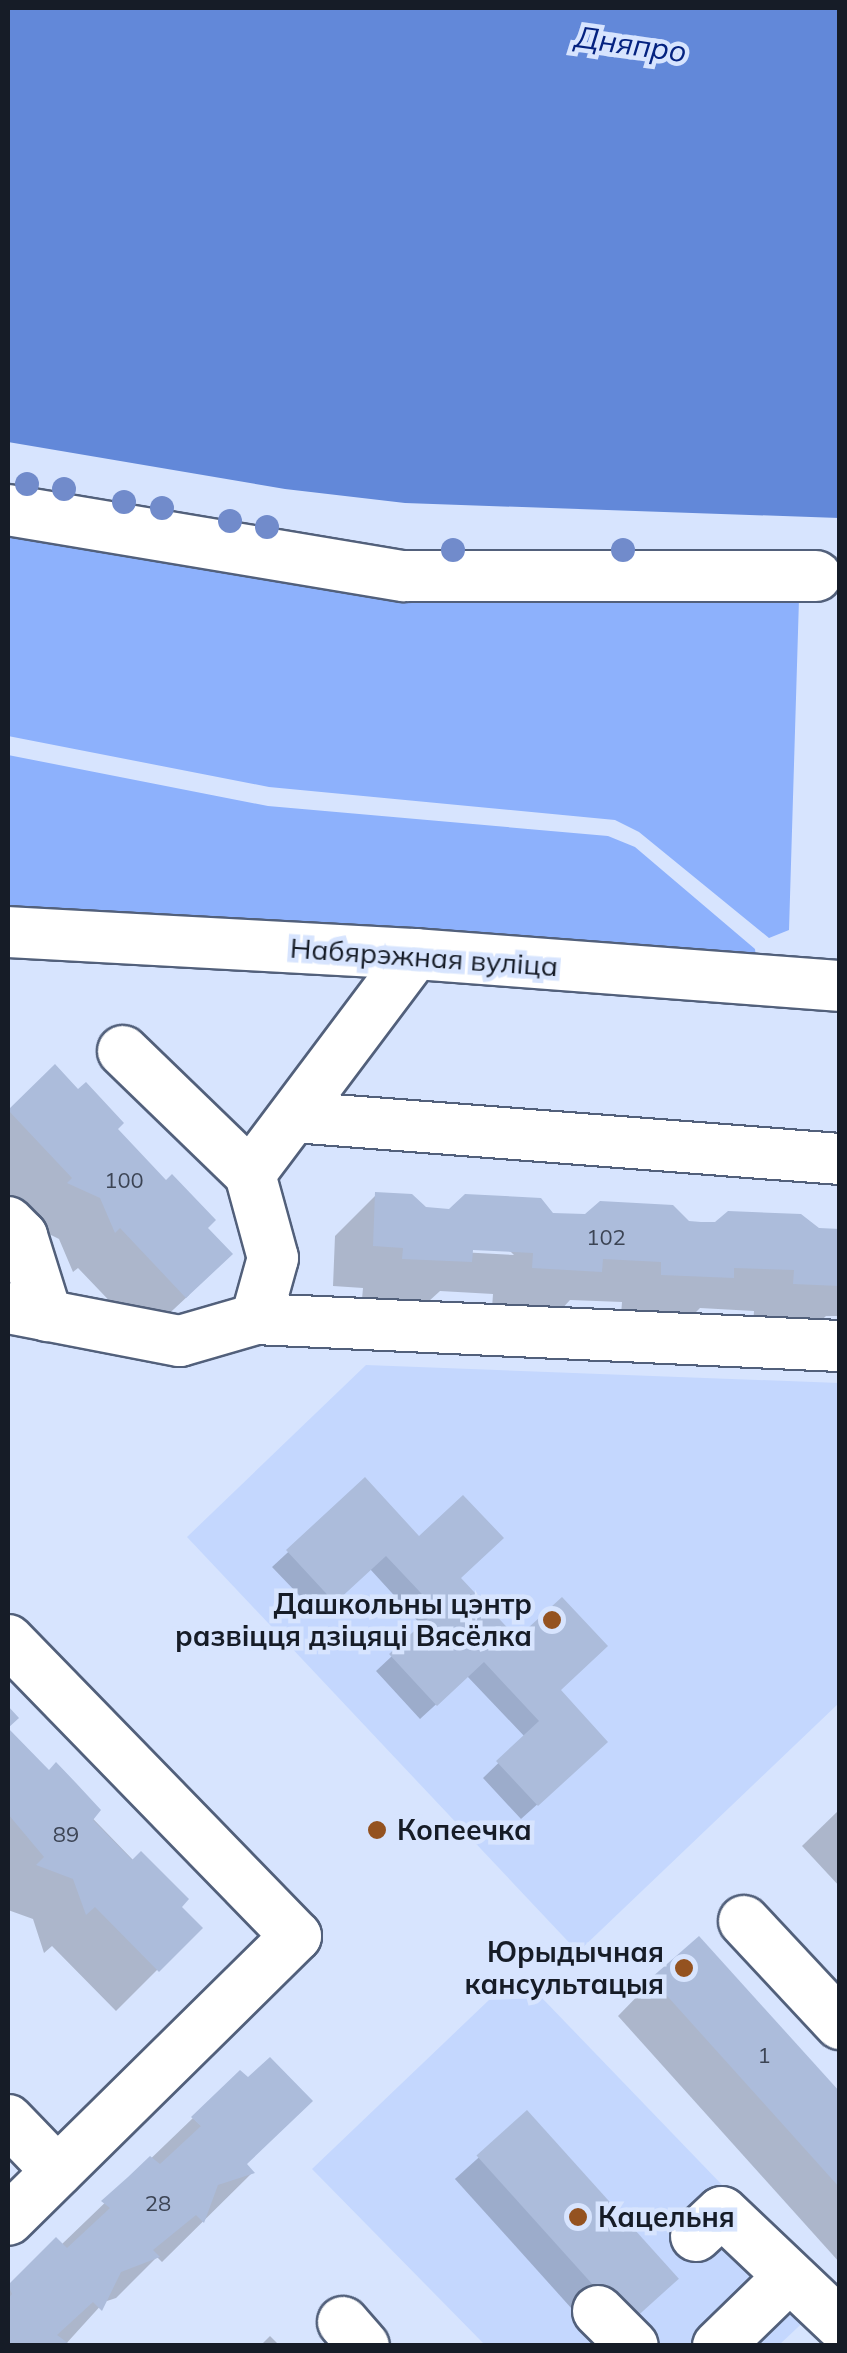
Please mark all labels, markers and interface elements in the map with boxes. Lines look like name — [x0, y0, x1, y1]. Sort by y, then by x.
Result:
water label: Дняпро — [573, 18, 689, 70]
street label: Набярэжная вуліца — [289, 931, 559, 983]
house number: 100 — [104, 1168, 144, 1194]
house number: 102 — [586, 1225, 626, 1251]
place label: Дашкольны цэнтр развіцця дзіцяці Вясёлка — [175, 1587, 532, 1653]
marker: Дашкольны цэнтр развіцця дзіцяці Вясёлка — [541, 1609, 563, 1631]
place label: Копеечка — [397, 1813, 532, 1847]
marker: Копеечка — [366, 1819, 388, 1841]
house number: 89 — [53, 1822, 79, 1848]
place label: Юрыдычная кансультацыя — [464, 1935, 664, 2001]
marker: Юрыдычная кансультацыя — [673, 1957, 695, 1979]
house number: 1 — [757, 2043, 771, 2069]
house number: 28 — [145, 2191, 171, 2217]
place label: Кацельня — [598, 2200, 735, 2234]
marker: Кацельня — [567, 2206, 589, 2228]

